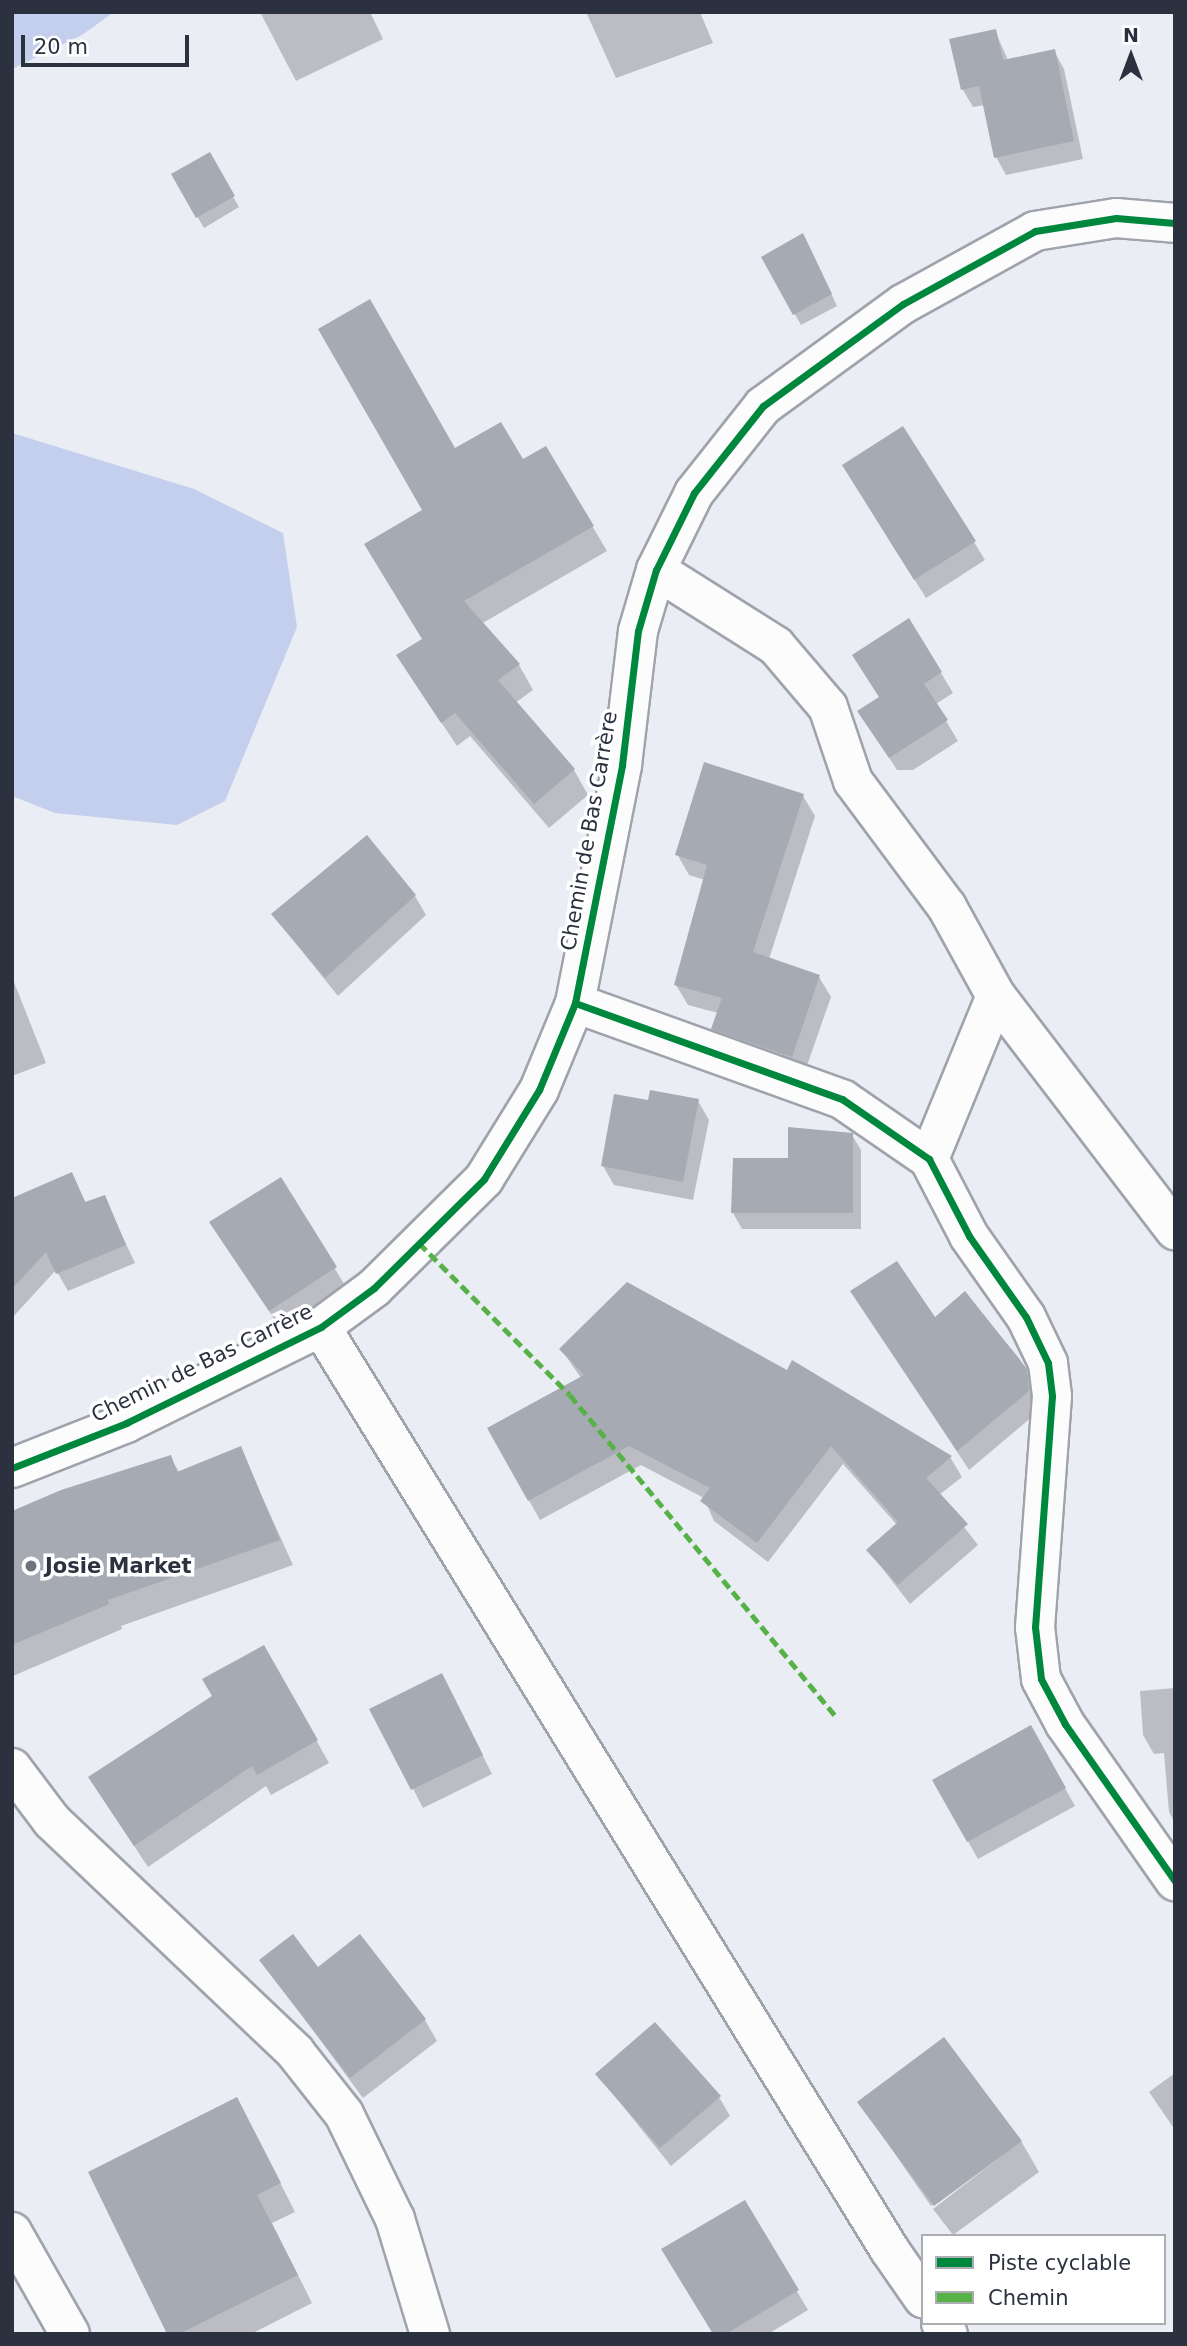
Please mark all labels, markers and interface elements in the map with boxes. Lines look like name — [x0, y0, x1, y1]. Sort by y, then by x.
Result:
scale bar — [24, 21, 192, 65]
north arrow — [1096, 21, 1166, 91]
text: N — [1123, 24, 1139, 46]
text: 20 m — [34, 35, 88, 59]
street label: Chemin de Bas Carrère — [555, 709, 623, 953]
street label: Chemin de Bas Carrère — [87, 1298, 317, 1428]
place label: Josie Market — [45, 1553, 192, 1579]
marker: Josie Market — [23, 1558, 39, 1574]
legend — [921, 2234, 1166, 2325]
text: Piste cyclable — [988, 2251, 1131, 2275]
text: Chemin — [988, 2286, 1069, 2310]

